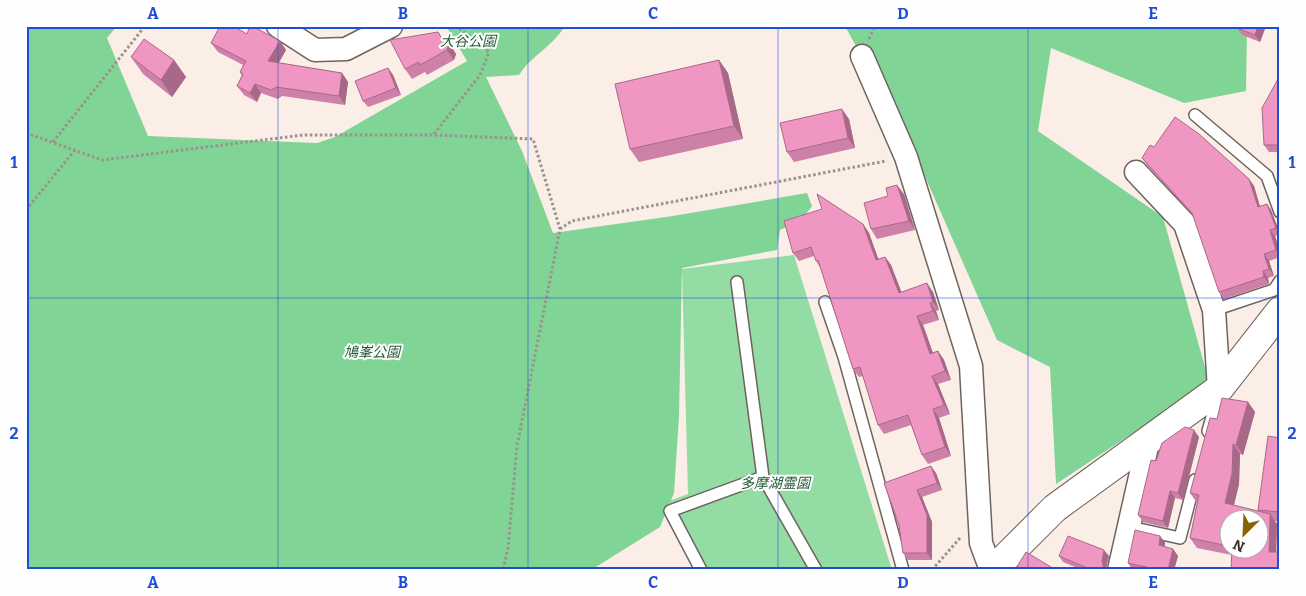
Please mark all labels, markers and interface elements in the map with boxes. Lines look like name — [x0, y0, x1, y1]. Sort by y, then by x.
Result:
text: A — [147, 4, 159, 23]
text: B — [398, 4, 408, 23]
text: C — [648, 4, 658, 23]
text: D — [897, 4, 909, 23]
text: E — [1148, 4, 1158, 23]
park label: 大谷公園 — [440, 33, 498, 50]
text: 1 — [11, 153, 18, 172]
text: 1 — [1289, 153, 1296, 172]
park label: 鳩峯公園 — [344, 344, 402, 361]
text: 2 — [9, 424, 19, 443]
text: 2 — [1287, 424, 1297, 443]
park label: 多摩湖霊園 — [740, 475, 812, 492]
north arrow — [1218, 508, 1268, 558]
text: N — [1230, 535, 1247, 555]
text: A — [147, 573, 159, 592]
text: B — [398, 573, 408, 592]
text: C — [648, 573, 658, 592]
text: D — [897, 573, 909, 592]
text: E — [1148, 573, 1158, 592]

